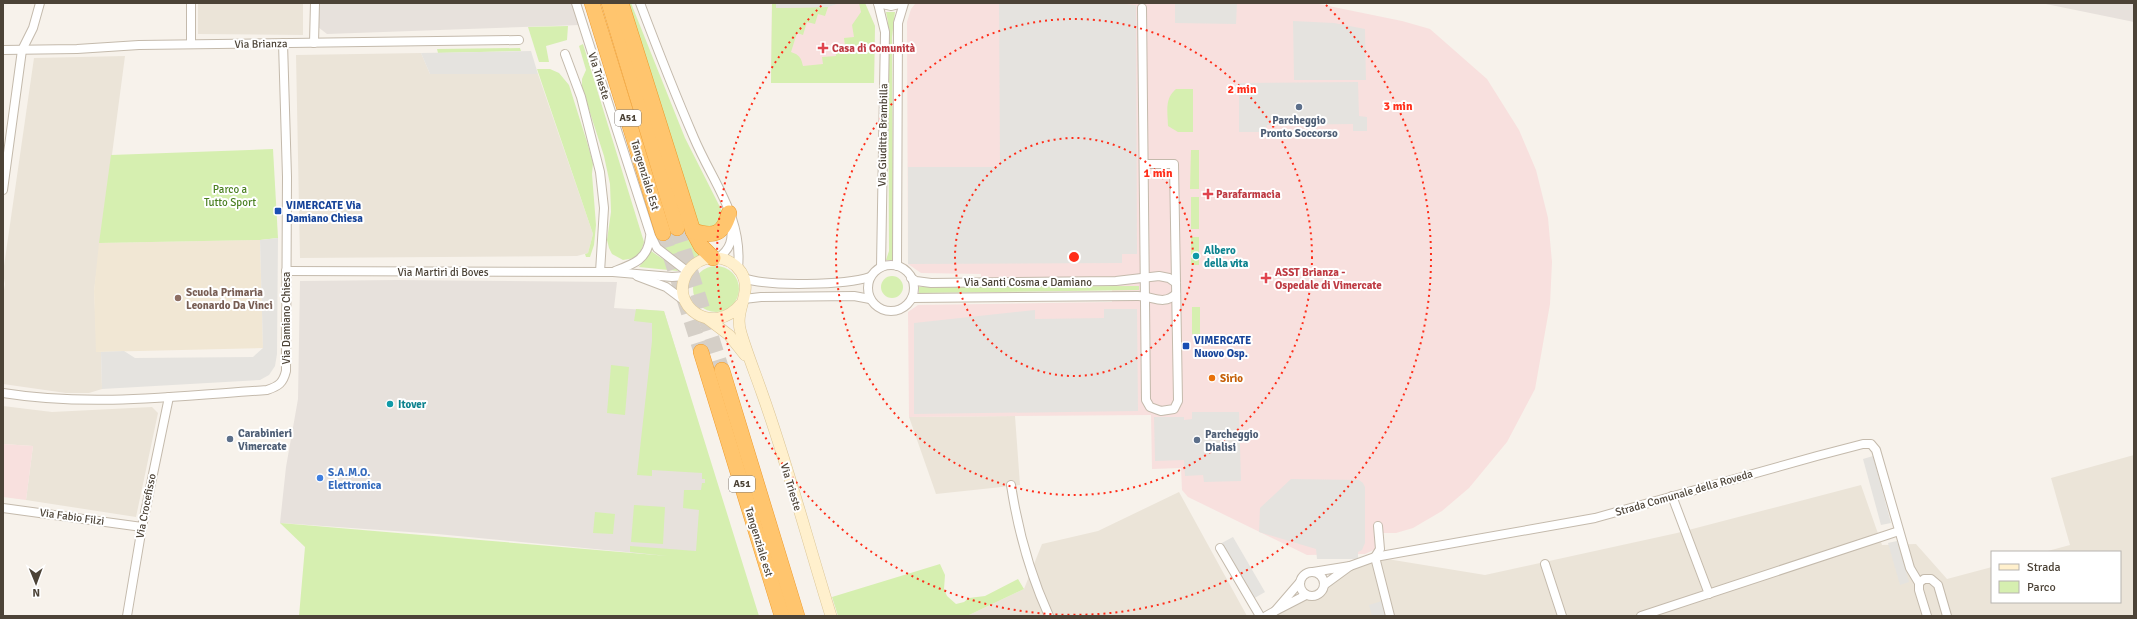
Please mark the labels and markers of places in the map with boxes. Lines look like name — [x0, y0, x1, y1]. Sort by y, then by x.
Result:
marker: Casa di Comunità — [817, 42, 829, 54]
place label: Casa di Comunità — [832, 42, 916, 55]
marker: Parcheggio Pronto Soccorso — [1294, 102, 1304, 112]
place label: Parcheggio Pronto Soccorso — [1260, 114, 1338, 140]
place label: Parafarmacia — [1216, 188, 1281, 201]
marker: Parafarmacia — [1203, 189, 1213, 199]
place label: VIMERCATE Via Damiano Chiesa — [286, 199, 363, 225]
marker: VIMERCATE Via Damiano Chiesa — [273, 206, 283, 216]
place label: Albero della vita — [1204, 244, 1249, 270]
centre of rings — [1067, 250, 1081, 264]
marker: Albero della vita — [1191, 251, 1201, 261]
place label: ASST Brianza - Ospedale di Vimercate — [1275, 266, 1382, 292]
marker: ASST Brianza - Ospedale di Vimercate — [1260, 272, 1272, 284]
place label: Scuola Primaria Leonardo Da Vinci — [186, 286, 273, 312]
marker: Scuola Primaria Leonardo Da Vinci — [173, 293, 183, 303]
place label: VIMERCATE Nuovo Osp. — [1194, 334, 1251, 360]
marker: VIMERCATE Nuovo Osp. — [1181, 341, 1191, 351]
place label: Sirio — [1220, 372, 1243, 385]
marker: Sirio — [1207, 373, 1217, 383]
place label: Itover — [398, 398, 427, 411]
marker: Itover — [385, 399, 395, 409]
place label: Carabinieri Vimercate — [238, 427, 292, 453]
place label: Parcheggio Dialisi — [1205, 428, 1259, 454]
marker: Carabinieri Vimercate — [225, 434, 235, 444]
marker: Parcheggio Dialisi — [1192, 435, 1202, 445]
place label: S.A.M.O. Elettronica — [328, 466, 382, 492]
marker: S.A.M.O. Elettronica — [315, 473, 325, 483]

